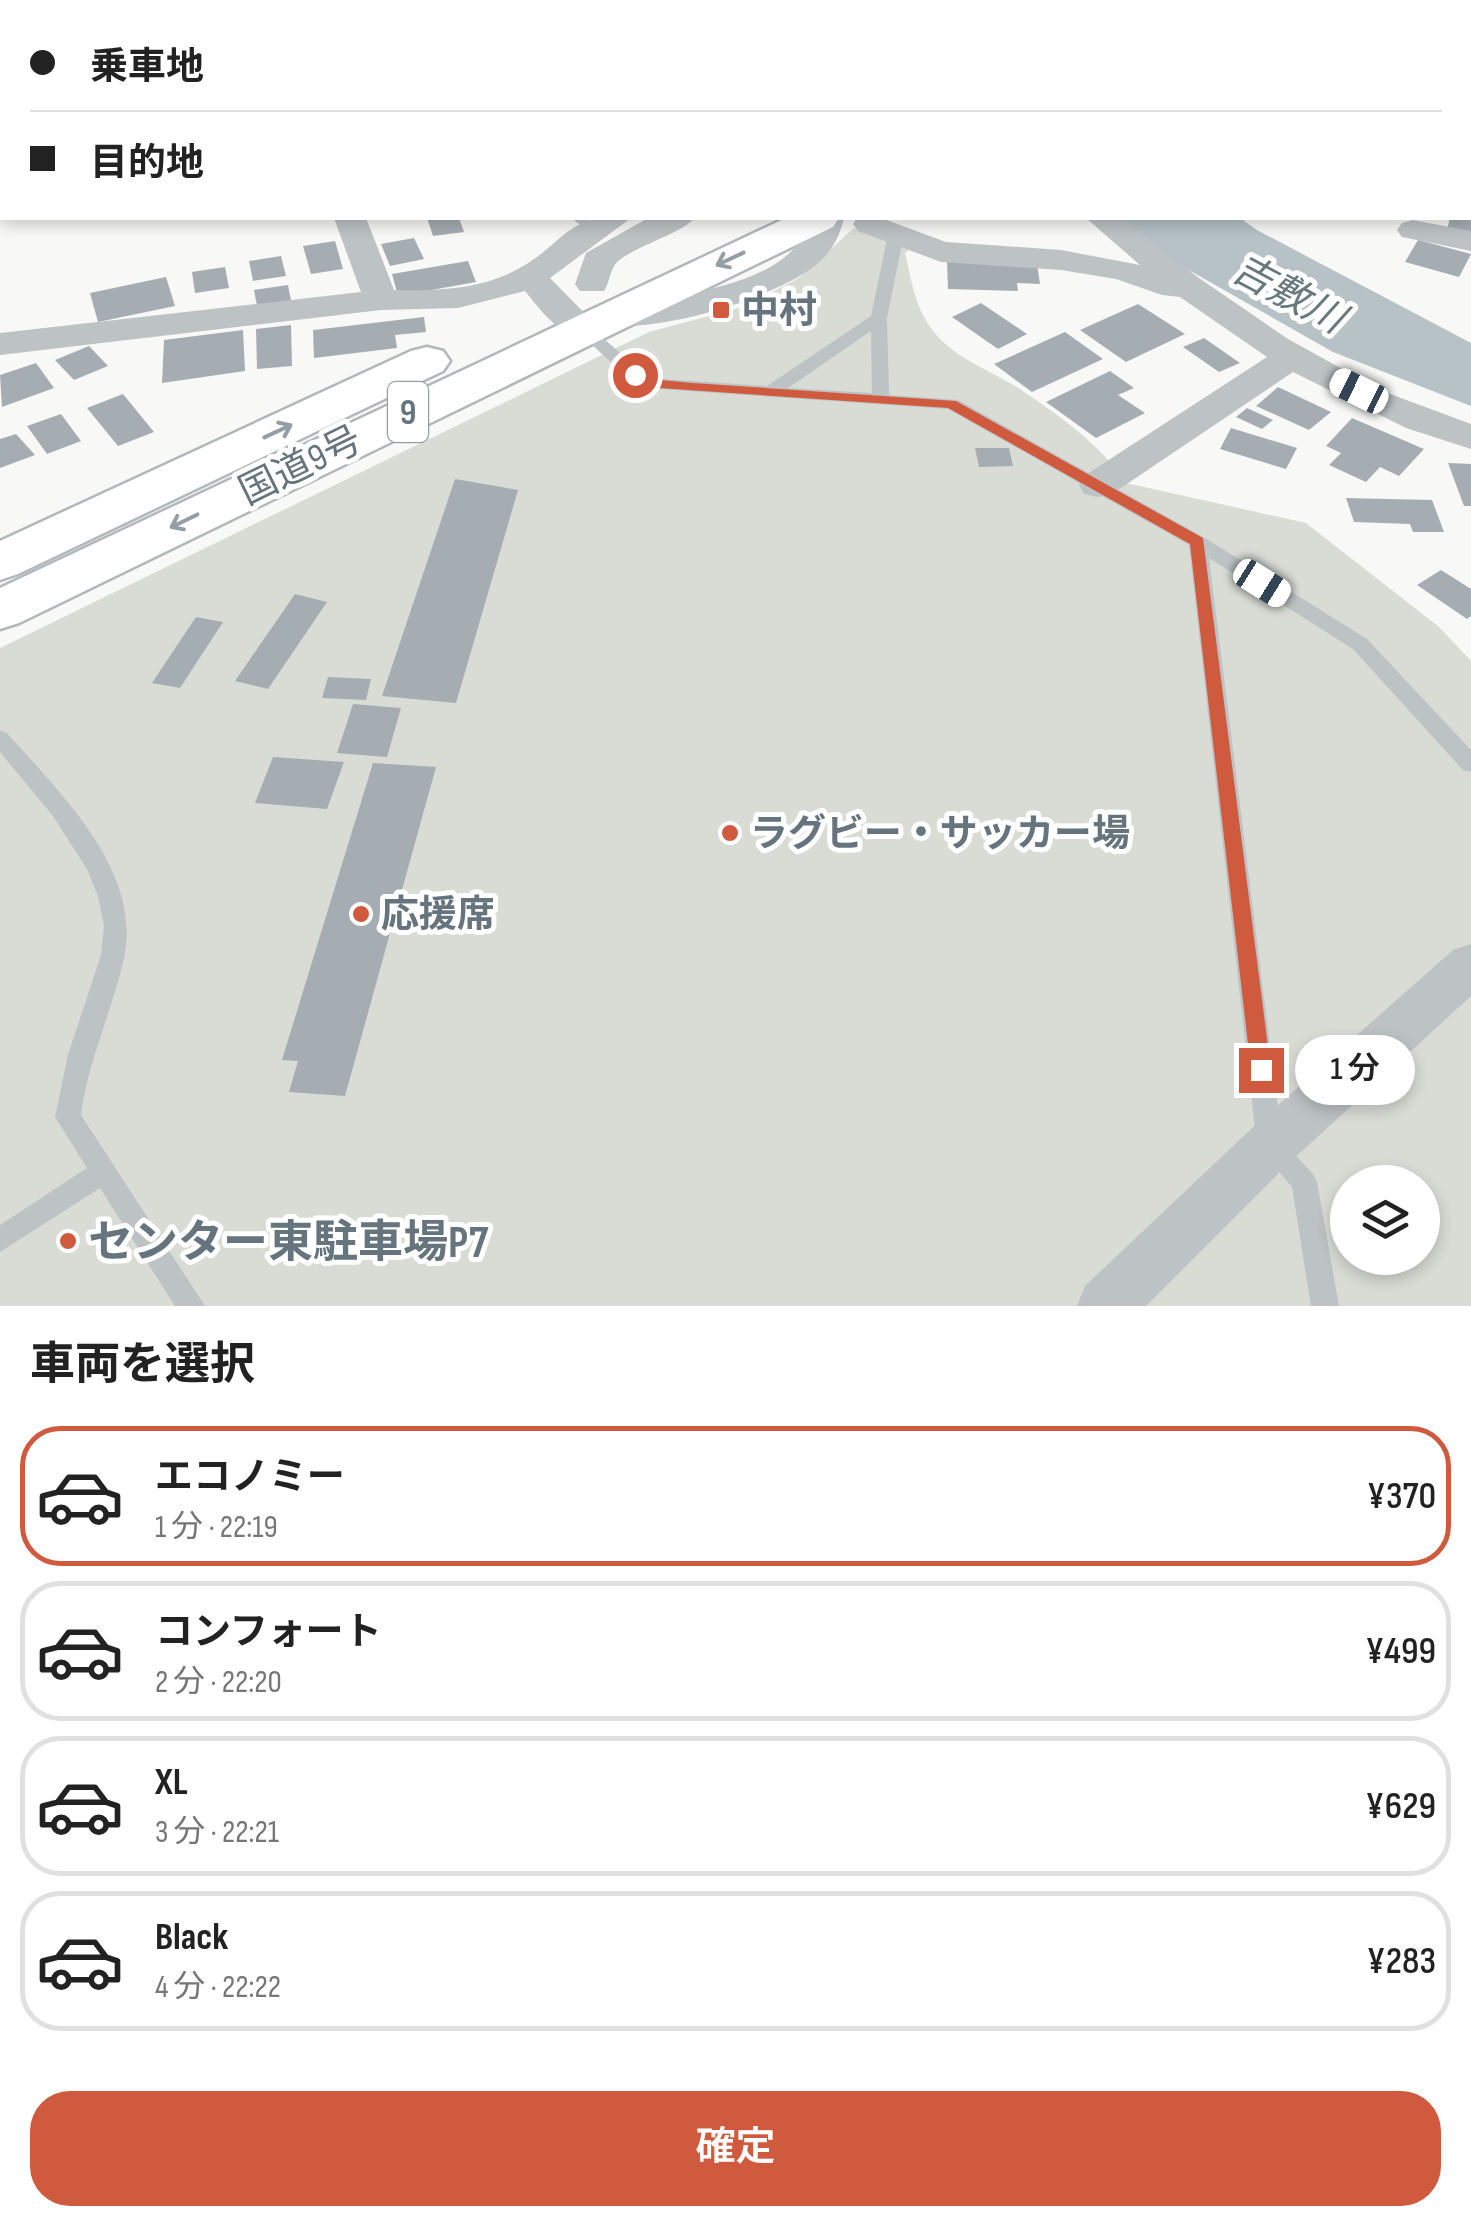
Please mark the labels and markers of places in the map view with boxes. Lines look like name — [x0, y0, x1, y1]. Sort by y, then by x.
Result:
place label: 中村 — [741, 289, 817, 334]
marker: 中村 — [710, 299, 732, 321]
place label: ラグビー・サッカー場 — [750, 812, 1130, 857]
marker: ラグビー・サッカー場 — [719, 822, 741, 844]
place label: 応援席 — [381, 893, 495, 938]
marker: 応援席 — [350, 903, 372, 925]
place label: センター東駐車場P7 — [88, 1216, 489, 1271]
marker: センター東駐車場P7 — [57, 1230, 79, 1252]

